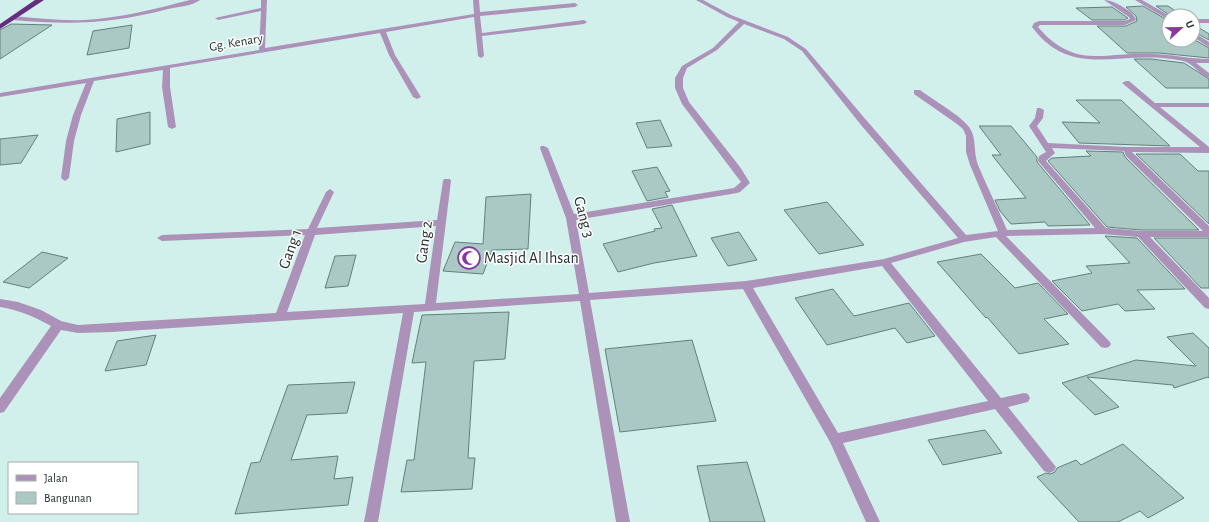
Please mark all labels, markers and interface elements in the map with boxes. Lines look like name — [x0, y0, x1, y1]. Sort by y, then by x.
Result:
north arrow — [1161, 8, 1201, 48]
text: U — [1183, 19, 1196, 30]
street label: Gg. Kenary — [208, 32, 264, 54]
street label: Gang 3 — [571, 195, 597, 239]
street label: Gang 2 — [413, 220, 435, 264]
street label: Gang 1 — [275, 227, 305, 271]
mosque icon: Masjid Al Ihsan — [456, 245, 482, 271]
place label: Masjid Al Ihsan — [484, 250, 579, 267]
legend — [8, 462, 138, 514]
text: Jalan — [44, 472, 68, 484]
text: Bangunan — [44, 492, 92, 504]

